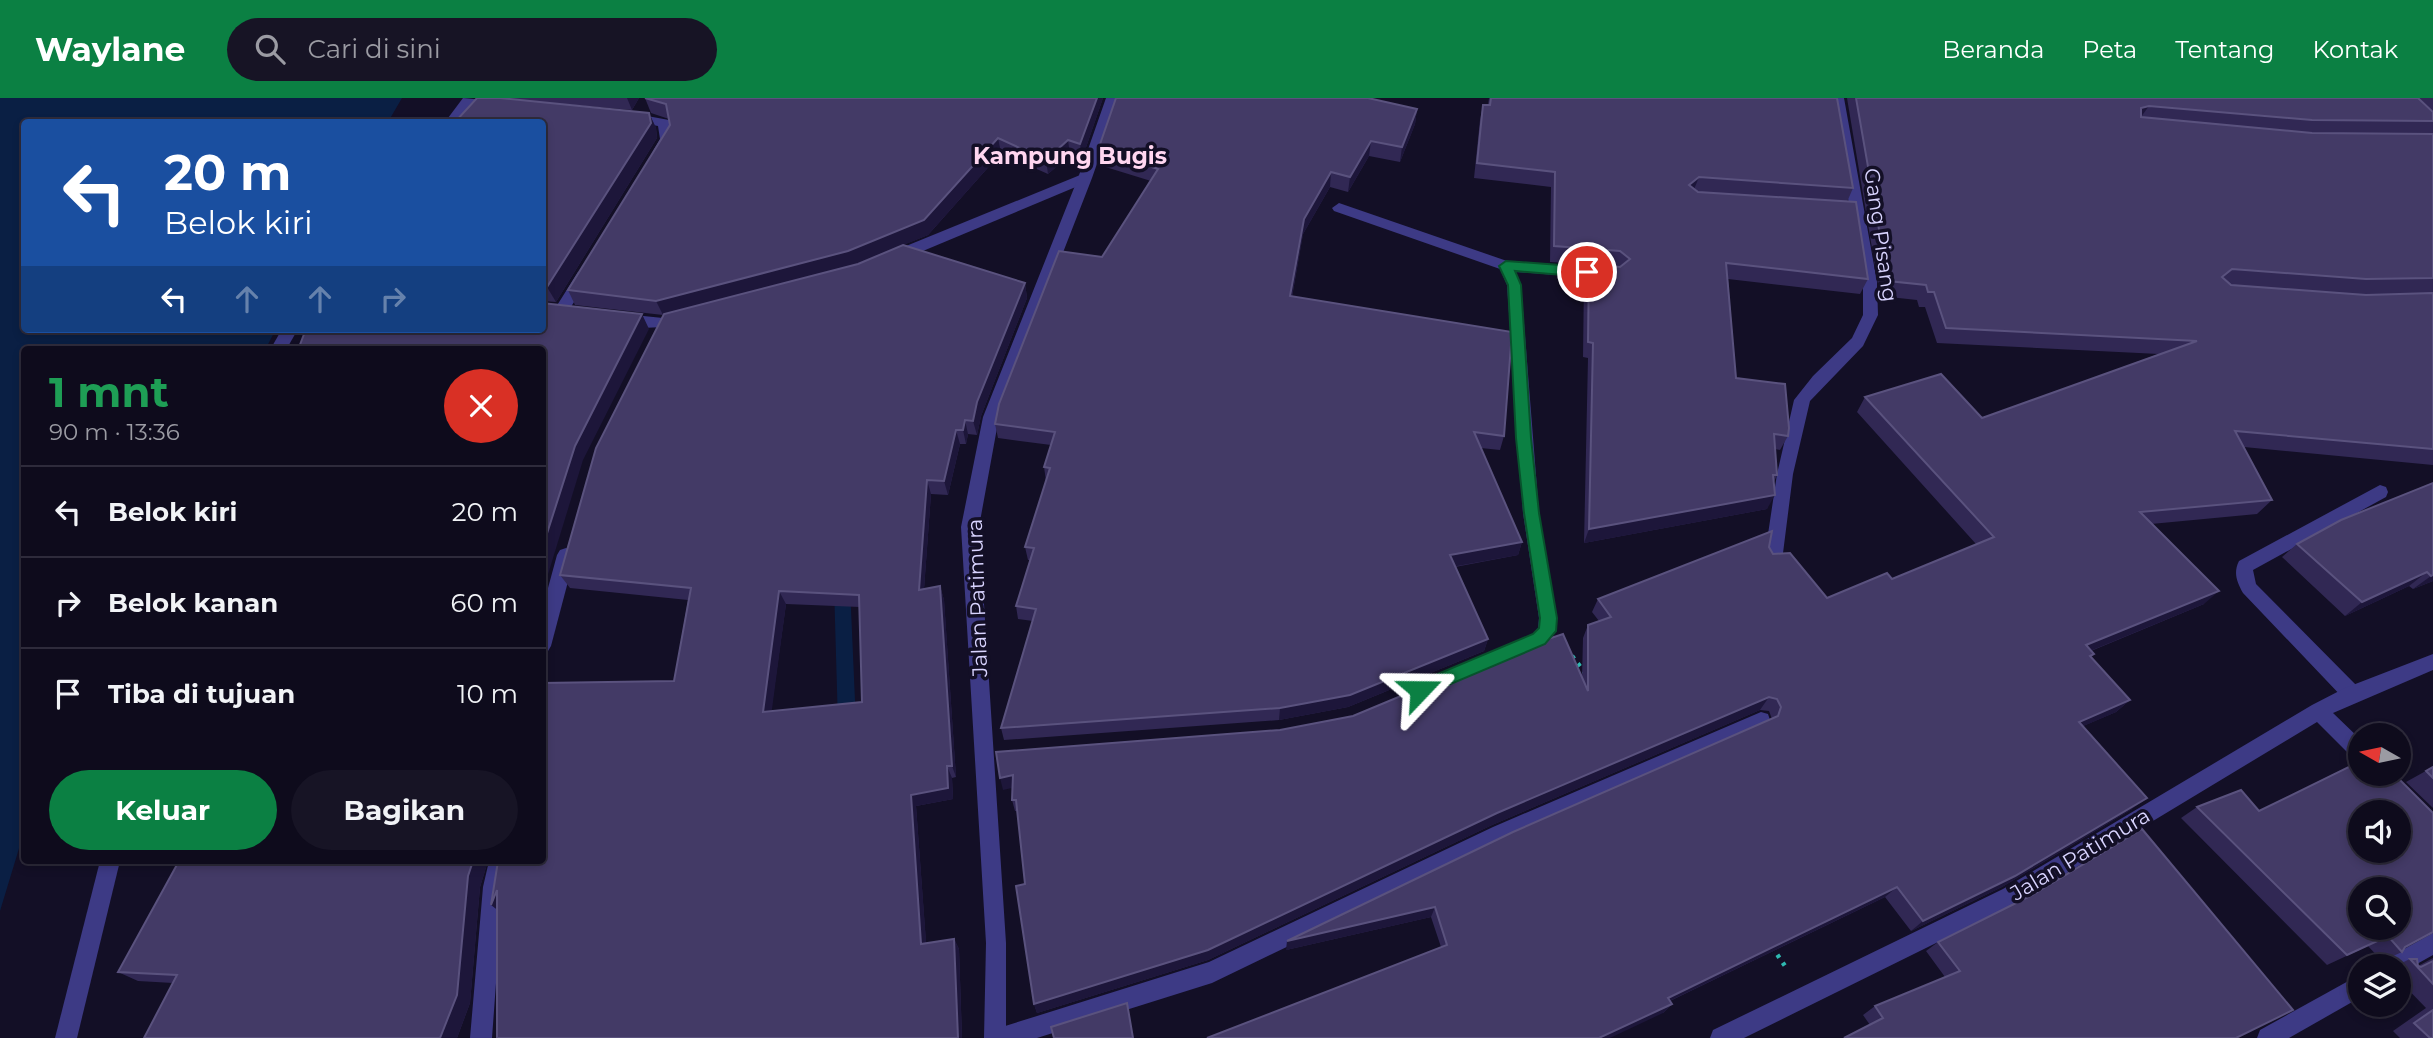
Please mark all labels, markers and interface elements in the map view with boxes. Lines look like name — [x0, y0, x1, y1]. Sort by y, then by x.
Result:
search box — [227, 18, 717, 81]
text: Waylane — [35, 29, 185, 69]
icon: search — [251, 30, 289, 68]
text: Cari di sini — [307, 33, 441, 65]
text: Beranda — [1942, 35, 2044, 64]
text: Peta — [2082, 35, 2137, 64]
text: Tentang — [2175, 35, 2274, 64]
text: Kontak — [2312, 35, 2398, 64]
district label: Kampung Bugis — [973, 142, 1167, 170]
text: 20 m — [164, 143, 291, 202]
icon: left — [49, 147, 140, 238]
street label: Gang Pisang — [1859, 167, 1903, 303]
text: Belok kiri — [164, 203, 313, 242]
pin — [1557, 242, 1617, 302]
icon: arrive — [1568, 253, 1606, 291]
icon: left — [155, 280, 193, 318]
icon: ahead — [228, 280, 266, 318]
icon: ahead — [301, 280, 339, 318]
icon: right — [374, 280, 412, 318]
text: 1 mnt — [49, 366, 169, 418]
button: close — [444, 369, 518, 443]
text: 90 m · 13:36 — [49, 418, 180, 446]
icon: left — [49, 493, 87, 531]
text: Belok kiri — [108, 496, 237, 528]
text: 20 m — [452, 496, 518, 528]
street label: Jalan Patimura — [962, 518, 992, 679]
icon: right — [49, 584, 87, 622]
text: Belok kanan — [108, 587, 278, 619]
text: 60 m — [451, 587, 518, 619]
position arrow — [1383, 653, 1457, 727]
icon: arrive — [49, 675, 87, 713]
text: Tiba di tujuan — [108, 678, 295, 710]
text: 10 m — [457, 678, 518, 710]
north arrow — [2348, 723, 2412, 786]
map controls — [2348, 723, 2411, 1017]
button: Keluar — [49, 770, 277, 850]
button: Bagikan — [291, 770, 518, 850]
button: sound — [2348, 800, 2411, 863]
street label: Jalan Patimura — [2005, 803, 2154, 906]
button: search — [2348, 877, 2411, 940]
button: layers — [2348, 954, 2411, 1017]

